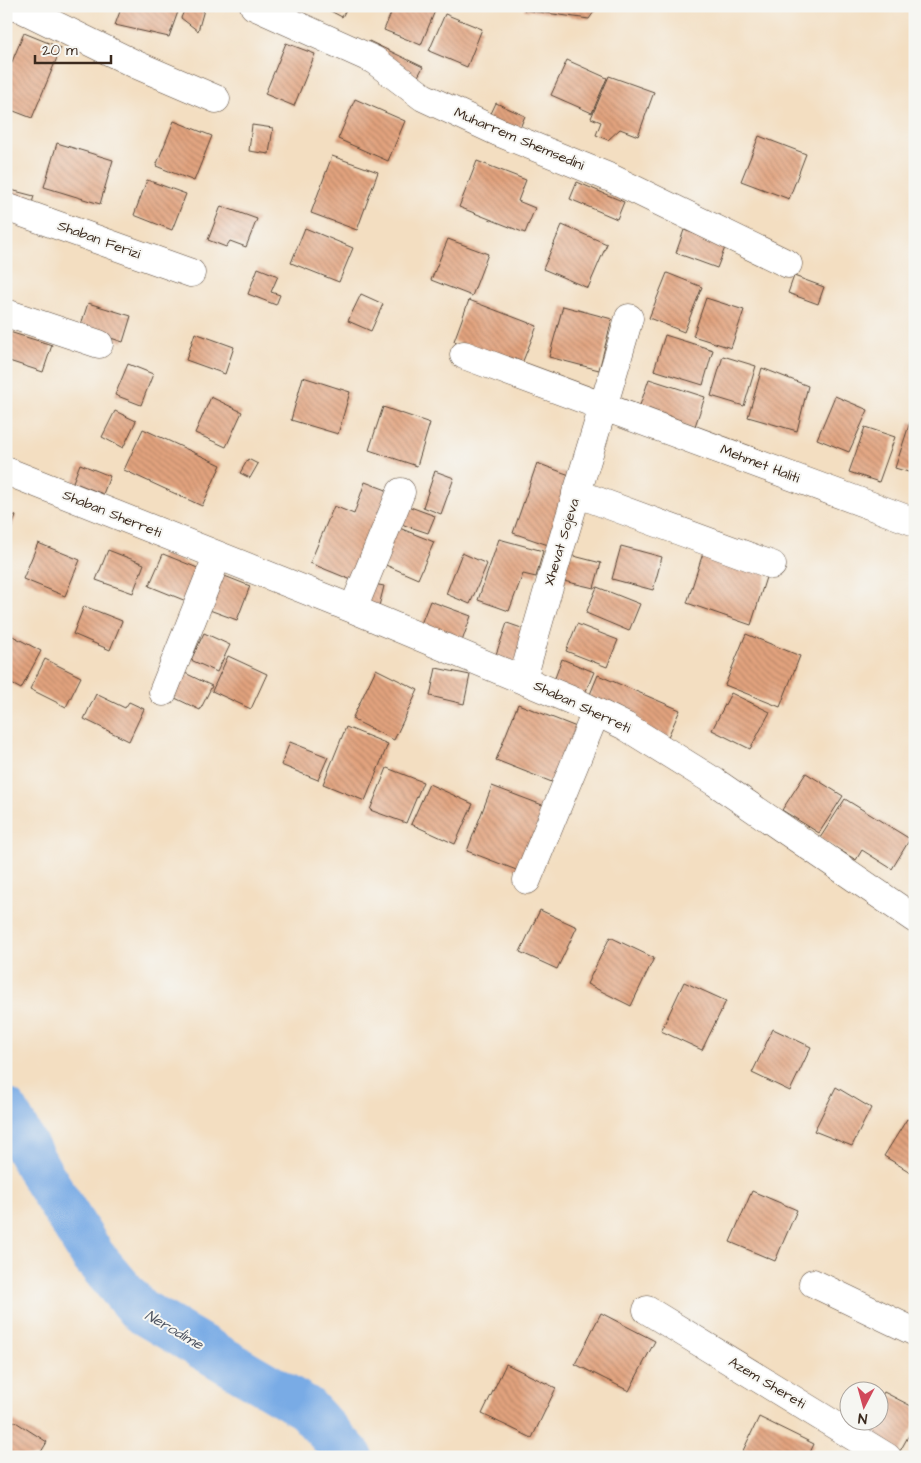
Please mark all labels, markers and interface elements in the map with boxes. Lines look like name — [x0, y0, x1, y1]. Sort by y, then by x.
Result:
scale bar — [35, 32, 111, 64]
text: 20 m — [42, 40, 78, 61]
street label: Muharrem Shemsedini — [451, 103, 587, 175]
street label: Shaban Ferizi — [55, 216, 143, 264]
street label: Mehmet Haliti — [717, 440, 803, 488]
street label: Shaban Sherreti — [60, 485, 164, 543]
street label: Xhevat Sojeva — [539, 496, 585, 588]
street label: Shaban Sherreti — [530, 676, 634, 738]
water label: Nerodime — [141, 1305, 208, 1356]
street label: Azem Shereti — [725, 1352, 809, 1414]
north arrow — [838, 1380, 888, 1430]
text: N — [857, 1408, 868, 1428]

